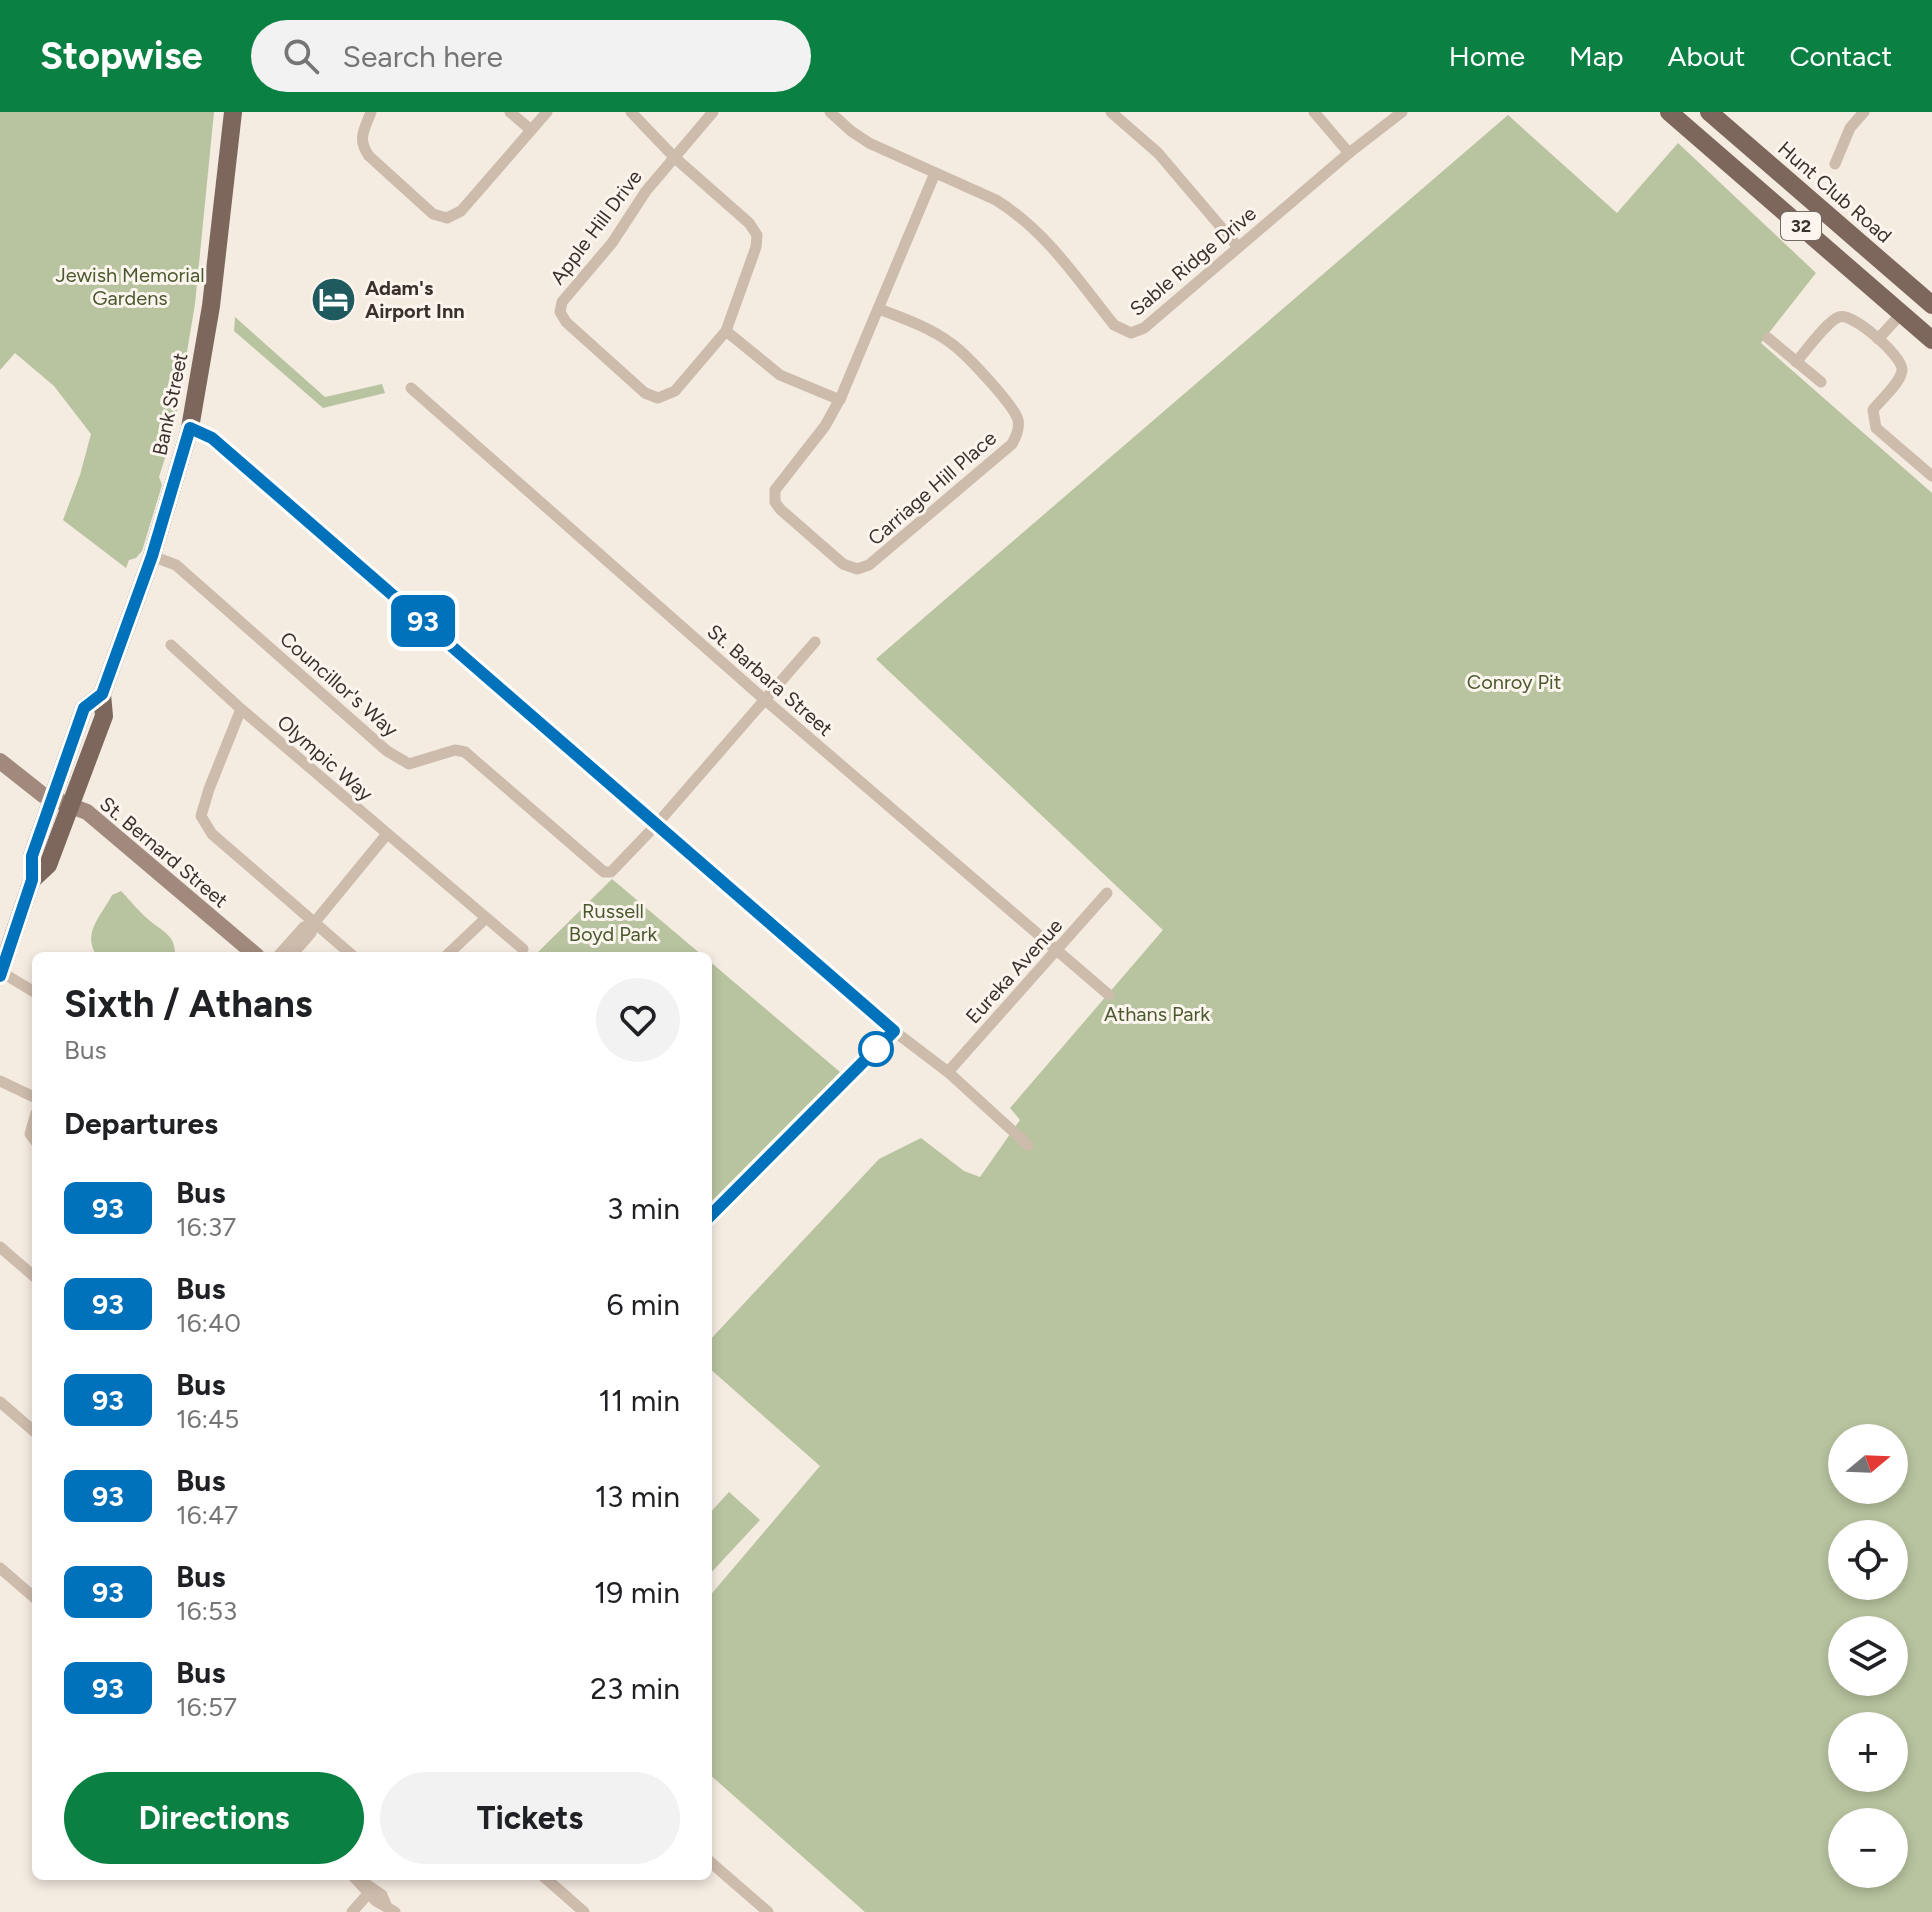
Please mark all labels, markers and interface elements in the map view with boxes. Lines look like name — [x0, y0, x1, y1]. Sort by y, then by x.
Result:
search box — [251, 20, 811, 92]
text: Stopwise — [40, 33, 203, 79]
icon: search — [279, 34, 323, 78]
text: Search here — [343, 38, 503, 75]
text: Home — [1449, 39, 1525, 73]
text: Map — [1569, 39, 1624, 73]
text: About — [1668, 39, 1745, 73]
text: Contact — [1789, 39, 1892, 73]
street label: Hunt Club Road — [1773, 136, 1897, 248]
street label: Apple Hill Drive — [545, 165, 647, 289]
street label: Sable Ridge Drive — [1125, 201, 1261, 321]
road number: 32 — [1781, 212, 1821, 240]
park label: Jewish Memorial Gardens — [55, 263, 205, 310]
hotel icon: Adam's Airport Inn — [310, 276, 358, 324]
place label: Adam's Airport Inn — [365, 276, 465, 323]
street label: Bank Street — [147, 351, 193, 457]
street label: Carriage Hill Place — [863, 426, 1001, 550]
line badge: 93 — [387, 595, 459, 647]
text: 93 — [407, 604, 439, 638]
street label: St. Barbara Street — [703, 619, 837, 741]
street label: Councillor's Way — [275, 626, 403, 742]
park label: Conroy Pit — [1467, 670, 1561, 694]
street label: Olympic Way — [272, 710, 378, 806]
street label: St. Bernard Street — [95, 792, 233, 912]
park label: Russell Boyd Park — [569, 899, 658, 946]
street label: Eureka Avenue — [961, 914, 1067, 1028]
button: heart — [596, 978, 680, 1062]
text: Sixth / Athans — [64, 981, 312, 1027]
park label: Athans Park — [1104, 1002, 1210, 1026]
unlabelled marker — [859, 1032, 893, 1066]
text: Bus — [64, 1034, 107, 1066]
text: Departures — [64, 1105, 218, 1142]
text: Bus — [176, 1174, 225, 1211]
text: 3 min — [607, 1190, 680, 1227]
text: 93 — [92, 1191, 124, 1225]
text: 16:37 — [176, 1211, 236, 1243]
text: Bus — [176, 1270, 225, 1307]
text: 6 min — [606, 1286, 680, 1323]
text: 93 — [92, 1287, 124, 1321]
text: 16:40 — [176, 1307, 241, 1339]
text: Bus — [176, 1366, 225, 1403]
text: 11 min — [599, 1382, 680, 1419]
text: 93 — [92, 1383, 124, 1417]
text: 16:45 — [176, 1403, 239, 1435]
north arrow — [1828, 1424, 1908, 1504]
map controls — [1828, 1424, 1908, 1888]
text: Bus — [176, 1462, 225, 1499]
text: 13 min — [595, 1478, 680, 1515]
text: 93 — [92, 1479, 124, 1513]
text: 16:47 — [176, 1499, 238, 1531]
button: locate — [1828, 1520, 1908, 1600]
text: Bus — [176, 1558, 225, 1595]
text: 19 min — [594, 1574, 680, 1611]
text: 93 — [92, 1575, 124, 1609]
text: 16:53 — [176, 1595, 237, 1627]
button: layers — [1828, 1616, 1908, 1696]
text: Bus — [176, 1654, 225, 1691]
text: 23 min — [590, 1670, 680, 1707]
text: 93 — [92, 1671, 124, 1705]
text: 16:57 — [176, 1691, 237, 1723]
button: + — [1828, 1712, 1908, 1792]
button: Directions — [64, 1772, 364, 1864]
button: Tickets — [380, 1772, 680, 1864]
button: − — [1828, 1808, 1908, 1888]

